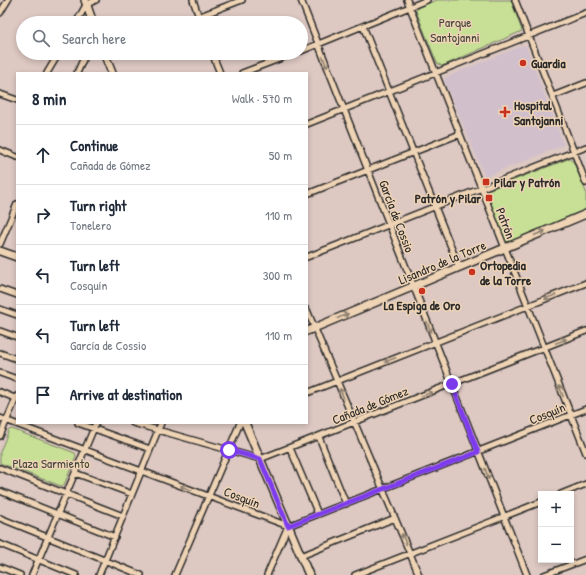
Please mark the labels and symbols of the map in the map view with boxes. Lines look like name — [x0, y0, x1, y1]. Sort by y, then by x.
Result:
park label: Parque Santojanni — [430, 13, 480, 46]
place label: Guardia — [531, 54, 567, 72]
one-way arrow — [322, 56, 329, 68]
marker: Guardia — [518, 58, 528, 68]
place label: Hospital Santojanni — [514, 96, 564, 129]
marker: Hospital Santojanni — [499, 106, 511, 118]
place label: Pilar y Patrón — [494, 173, 560, 192]
street label: García de Cossio — [375, 177, 419, 255]
marker: Pilar y Patrón — [481, 177, 491, 187]
place label: Patrón y Pilar — [415, 189, 482, 208]
marker: Patrón y Pilar — [484, 193, 494, 203]
street label: Patrón — [492, 205, 520, 241]
one-way arrow — [534, 229, 546, 236]
street label: Lisandro de la Torre — [396, 235, 488, 289]
place label: Ortopedia de la Torre — [480, 256, 532, 289]
marker: Ortopedia de la Torre — [467, 267, 477, 277]
marker: La Espiga de Oro — [417, 286, 427, 296]
one-way arrow — [544, 294, 556, 302]
place label: La Espiga de Oro — [384, 296, 461, 315]
one-way arrow — [336, 312, 348, 320]
one-way arrow — [426, 320, 433, 332]
one-way arrow — [555, 337, 567, 345]
one-way arrow — [384, 357, 396, 365]
route end — [443, 375, 461, 393]
street label: Cañada de Gómez — [329, 381, 411, 428]
one-way arrow — [557, 385, 564, 397]
one-way arrow — [337, 388, 345, 400]
one-way arrow — [421, 390, 433, 398]
street label: Cosquín — [526, 398, 568, 428]
route start — [220, 441, 238, 459]
park label: Plaza Sarmiento — [12, 454, 90, 472]
one-way arrow — [483, 467, 491, 479]
street label: Cosquín — [221, 482, 263, 512]
one-way arrow — [180, 484, 192, 492]
one-way arrow — [400, 533, 407, 545]

